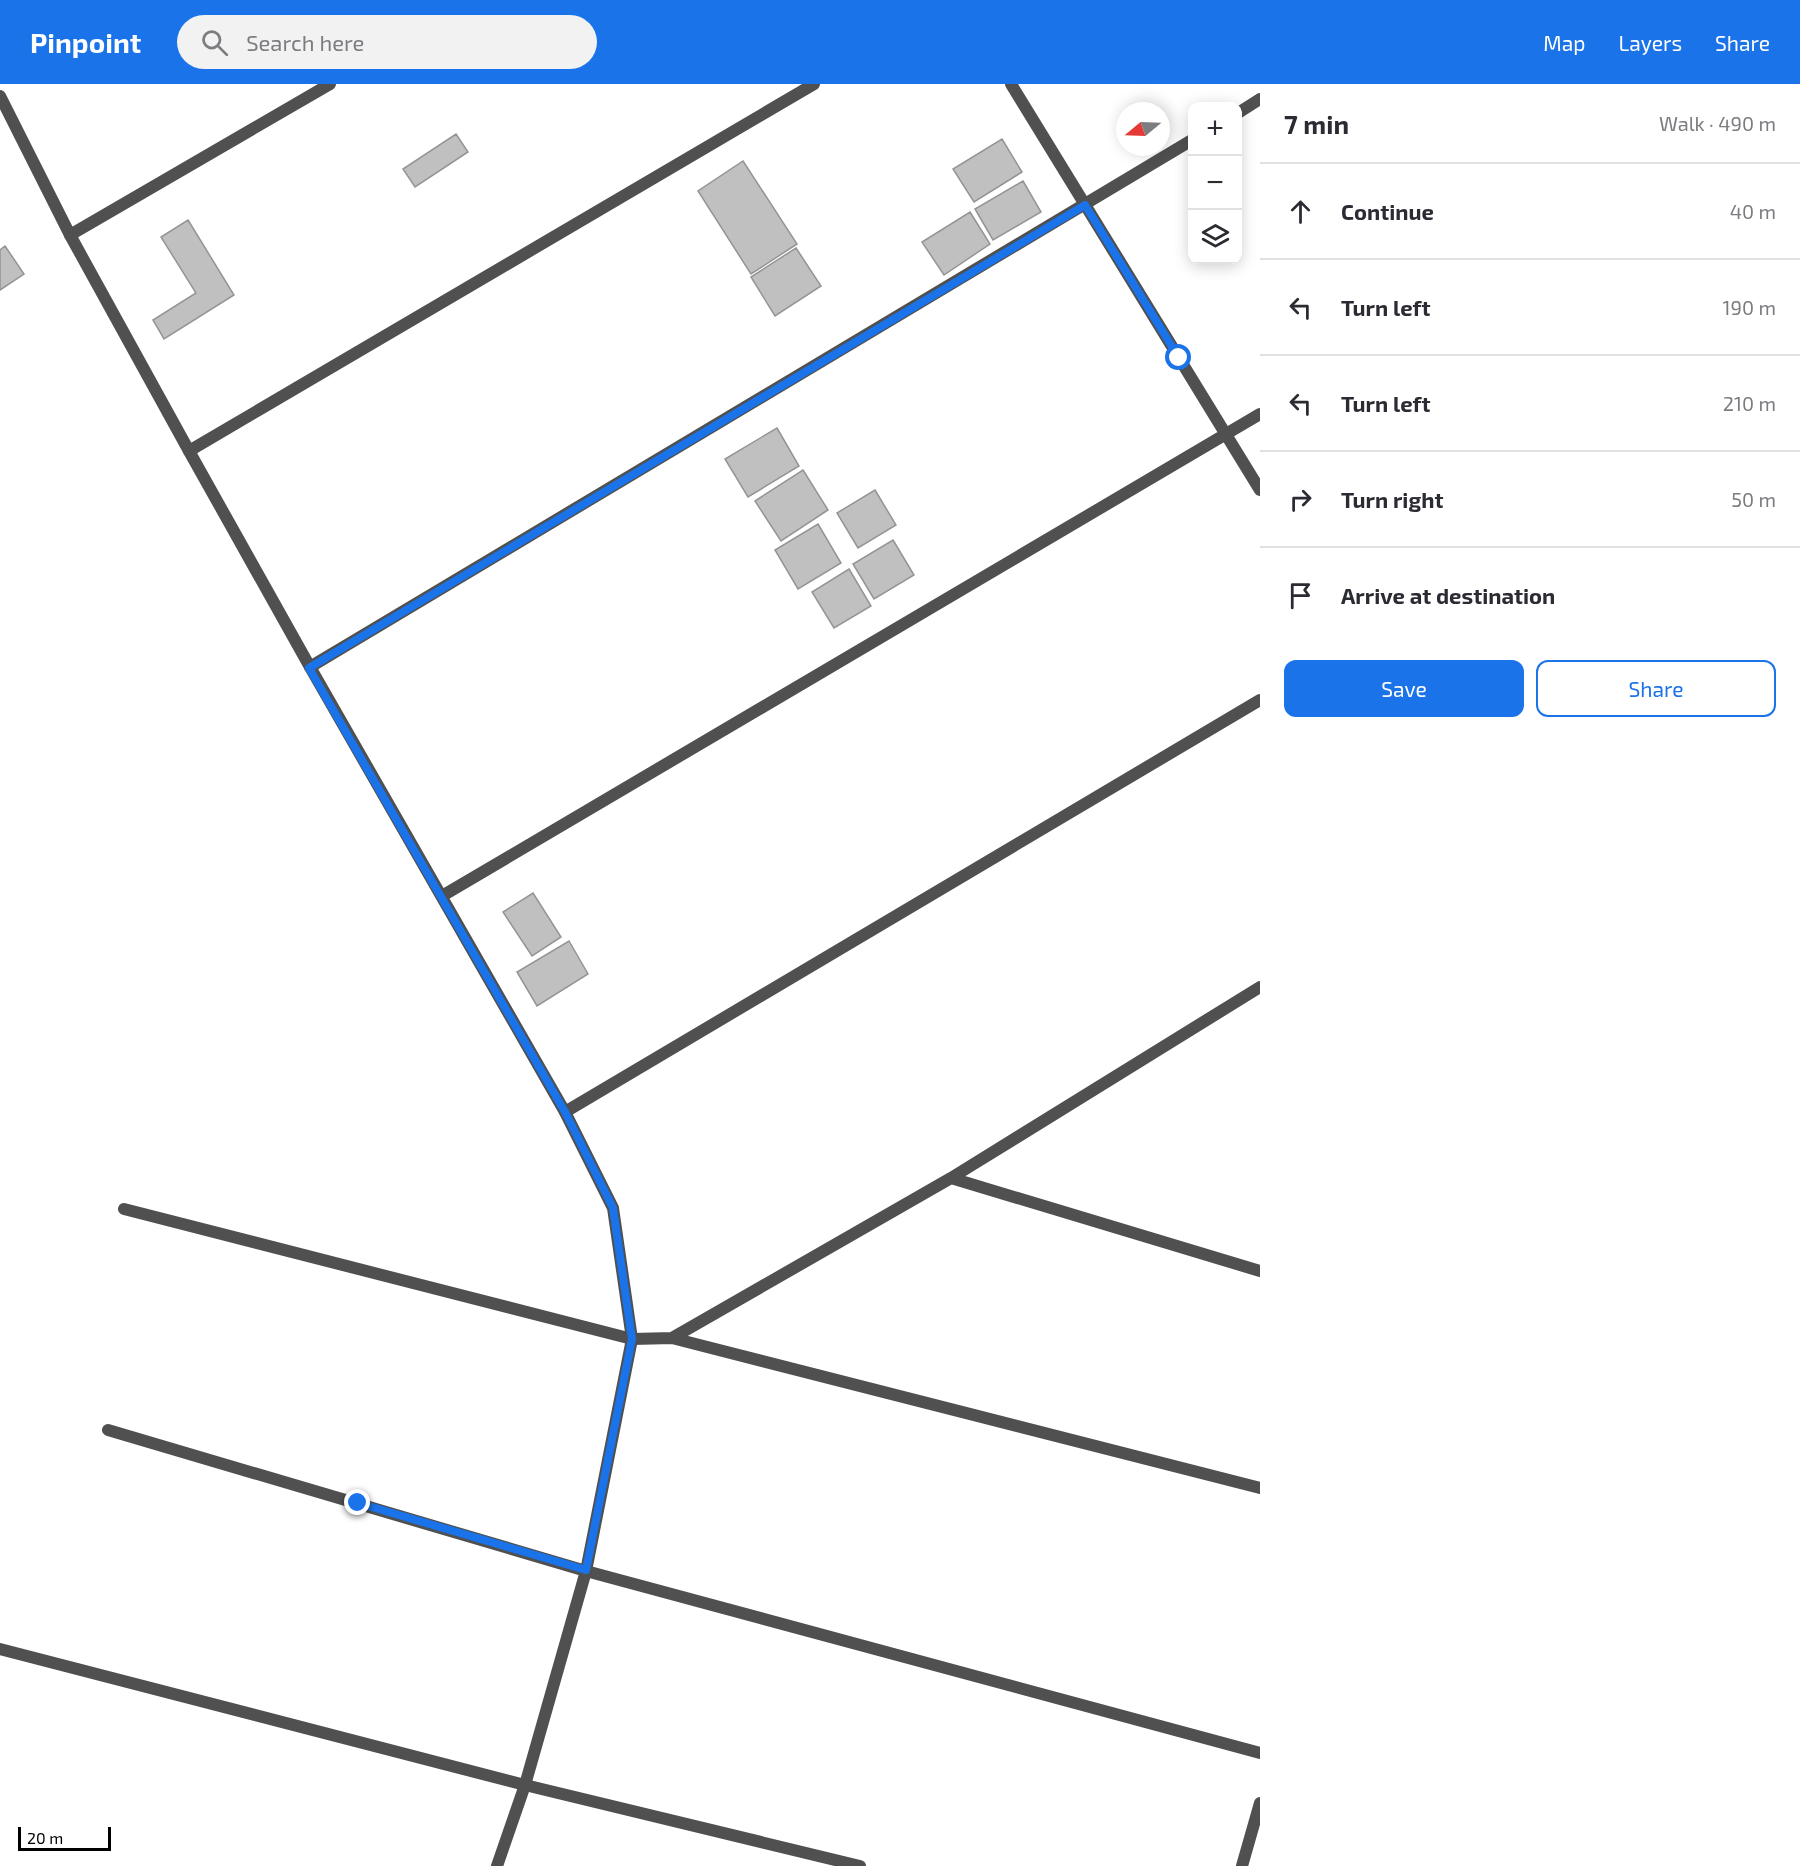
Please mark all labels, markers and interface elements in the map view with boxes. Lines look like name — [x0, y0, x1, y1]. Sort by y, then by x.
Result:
search box — [177, 15, 597, 69]
text: Pinpoint — [30, 25, 141, 59]
icon: search — [198, 26, 231, 59]
text: Search here — [246, 29, 364, 55]
text: Map — [1543, 30, 1585, 55]
text: Layers — [1618, 30, 1682, 55]
text: Share — [1715, 30, 1770, 55]
north arrow — [1116, 102, 1170, 156]
map controls — [1188, 102, 1242, 264]
button: + — [1188, 102, 1242, 156]
text: 7 min — [1284, 108, 1349, 139]
text: Walk · 490 m — [1659, 111, 1776, 135]
button: − — [1188, 156, 1242, 210]
icon: ahead — [1284, 195, 1317, 228]
text: Continue — [1341, 198, 1434, 224]
text: 40 m — [1730, 199, 1776, 223]
button: layers — [1188, 210, 1242, 264]
icon: left — [1284, 291, 1317, 324]
text: Turn left — [1341, 294, 1430, 320]
text: 190 m — [1723, 295, 1776, 319]
route start — [1165, 344, 1191, 370]
icon: left — [1284, 387, 1317, 420]
text: Turn left — [1341, 390, 1430, 416]
text: 210 m — [1723, 391, 1776, 415]
icon: right — [1284, 483, 1317, 516]
text: Turn right — [1341, 486, 1443, 512]
text: 50 m — [1731, 487, 1776, 511]
icon: arrive — [1284, 579, 1317, 612]
text: Arrive at destination — [1341, 582, 1555, 608]
button: Save — [1284, 660, 1524, 717]
button: Share — [1536, 660, 1776, 717]
route end — [344, 1489, 370, 1515]
scale bar — [18, 1824, 111, 1852]
text: 20 m — [27, 1828, 63, 1847]

